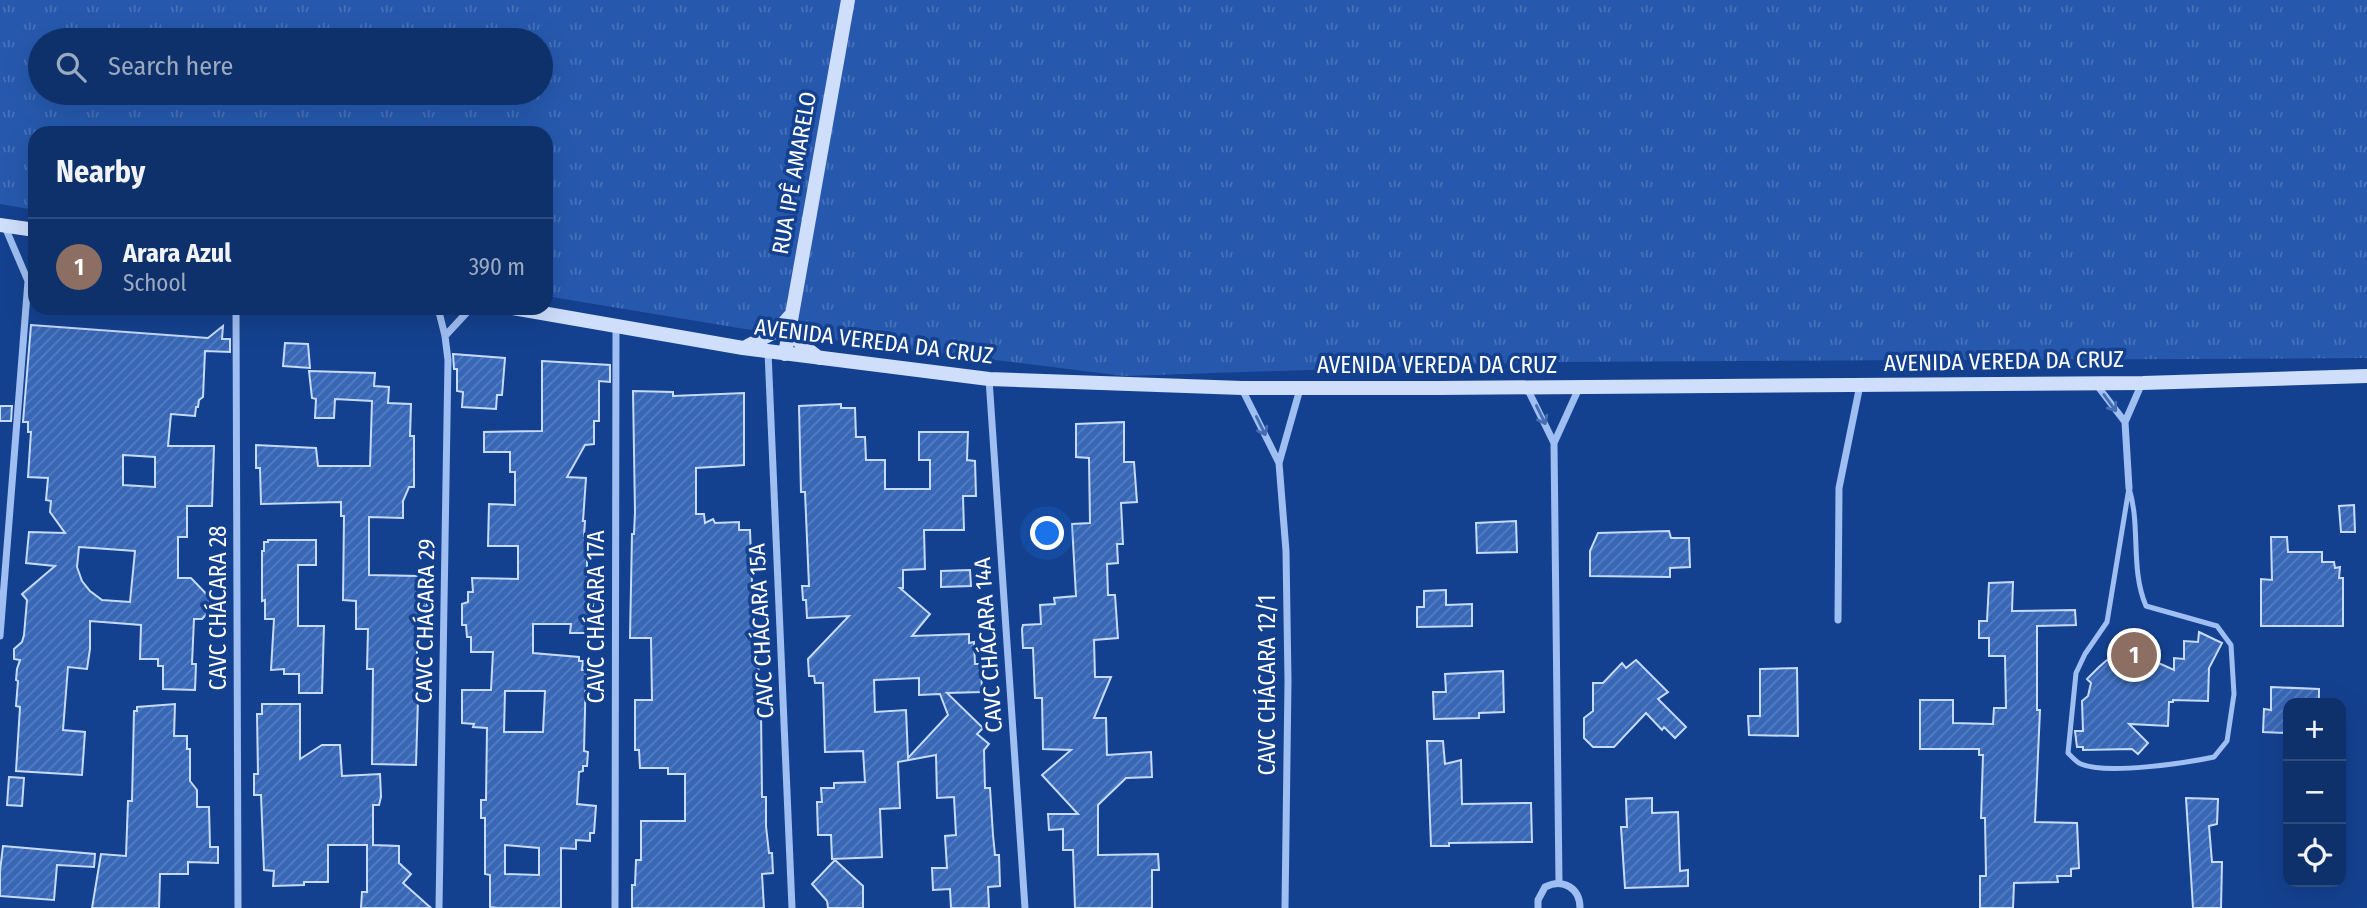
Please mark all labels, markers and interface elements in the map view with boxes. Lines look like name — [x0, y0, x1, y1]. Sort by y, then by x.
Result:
search box — [28, 28, 553, 105]
icon: search — [52, 48, 90, 86]
text: Search here — [108, 51, 233, 82]
street label: RUA IPÊ AMARELO — [766, 89, 822, 257]
text: Nearby — [56, 154, 145, 190]
text: Arara Azul — [123, 238, 231, 269]
text: 1 — [74, 253, 84, 281]
text: 390 m — [469, 253, 525, 281]
text: School — [123, 269, 187, 297]
street label: AVENIDA VEREDA DA CRUZ — [753, 312, 995, 370]
street label: AVENIDA VEREDA DA CRUZ — [1884, 345, 2124, 377]
street label: AVENIDA VEREDA DA CRUZ — [1317, 351, 1557, 379]
one-way arrow — [2103, 393, 2117, 412]
one-way arrow — [1534, 404, 1548, 425]
one-way arrow — [1254, 415, 1268, 436]
your location — [1030, 516, 1064, 550]
street label: CAVC CHÁCARA 28 — [203, 525, 232, 691]
street label: CAVC CHÁCARA 17A — [581, 530, 610, 704]
street label: CAVC CHÁCARA 29 — [409, 538, 440, 704]
street label: CAVC CHÁCARA 15A — [741, 543, 780, 719]
street label: CAVC CHÁCARA 14A — [967, 556, 1008, 734]
street label: CAVC CHÁCARA 12/1 — [1252, 595, 1281, 775]
pin: 1 — [2111, 629, 2157, 681]
map controls — [2283, 698, 2346, 887]
button: + — [2283, 698, 2346, 761]
button: − — [2283, 761, 2346, 824]
button: locate — [2283, 824, 2346, 887]

